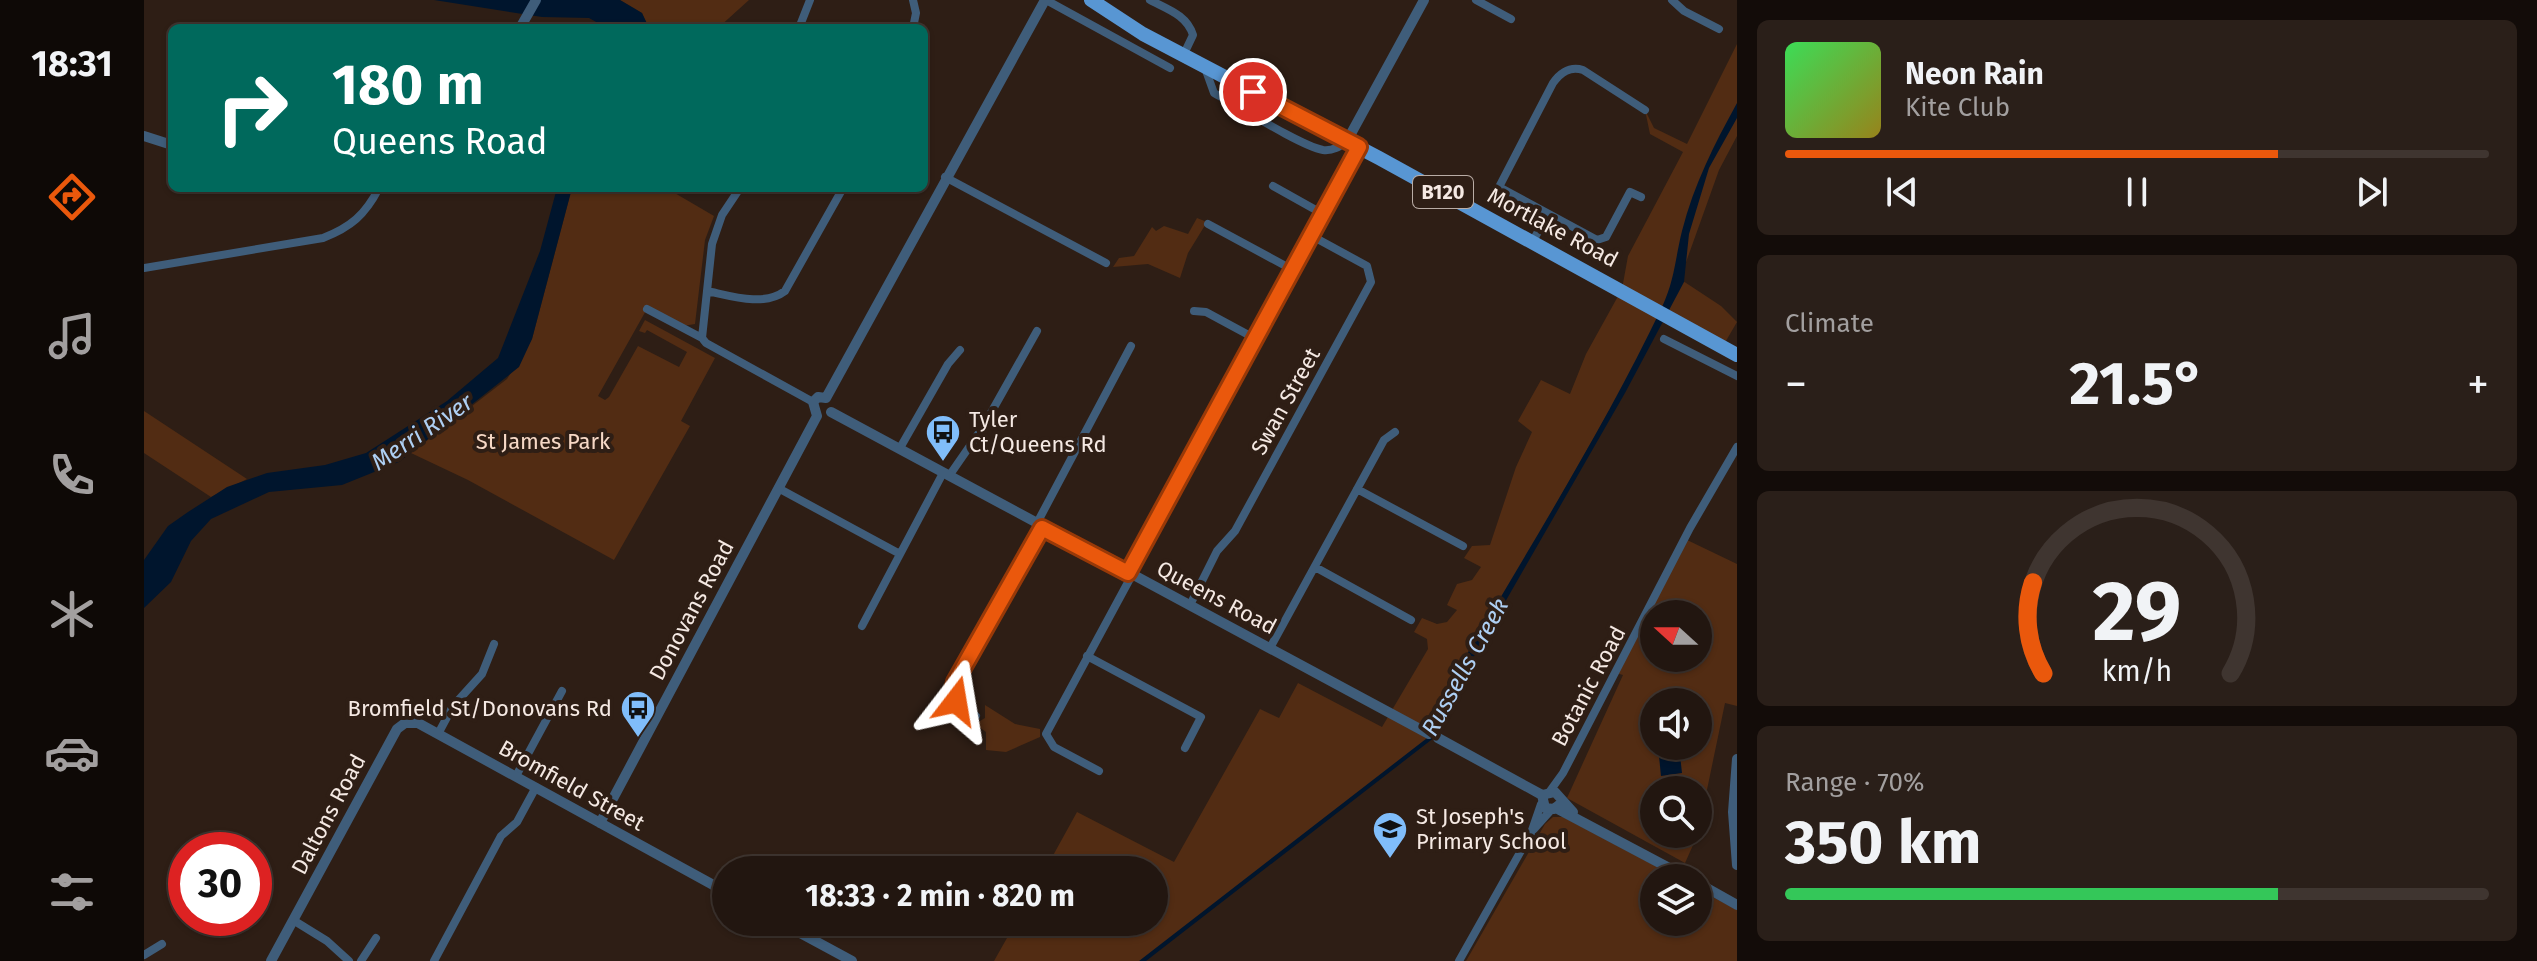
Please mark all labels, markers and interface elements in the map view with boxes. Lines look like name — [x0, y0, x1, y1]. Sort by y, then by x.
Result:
text: 18:31 — [31, 42, 113, 86]
text: 180 m — [332, 52, 484, 119]
icon: right — [200, 56, 304, 160]
text: Neon Rain — [1905, 56, 2044, 92]
pin — [1219, 58, 1287, 126]
icon: arrive — [1231, 70, 1275, 114]
text: Kite Club — [1905, 92, 2010, 123]
text: Queens Road — [332, 120, 548, 164]
icon: directions — [44, 169, 100, 225]
icon: previous — [1880, 170, 1924, 214]
icon: pause — [2115, 170, 2159, 214]
icon: next — [2350, 170, 2394, 214]
road number: B120 — [1413, 176, 1473, 208]
street label: Mortlake Road — [1483, 182, 1623, 273]
icon: music — [44, 308, 100, 364]
text: Climate — [1785, 308, 1874, 339]
street label: Swan Street — [1245, 343, 1326, 459]
text: 21.5° — [2069, 348, 2205, 420]
text: − — [1785, 358, 1807, 411]
text: + — [2467, 358, 2489, 411]
water label: Merri River — [366, 387, 479, 476]
place label: Tyler Ct/Queens Rd — [969, 406, 1107, 458]
bus stop icon: Tyler Ct/Queens Rd — [924, 413, 962, 463]
park label: St James Park — [476, 428, 611, 455]
icon: phone — [44, 447, 100, 503]
street label: Donovans Road — [643, 536, 740, 685]
street label: Queens Road — [1152, 555, 1281, 640]
text: 29 — [2093, 562, 2181, 662]
icon: climate — [44, 586, 100, 642]
water label: Russells Creek — [1416, 593, 1514, 741]
north arrow — [1640, 600, 1712, 672]
map controls — [1640, 600, 1712, 936]
street label: Botanic Road — [1545, 622, 1631, 751]
text: km/h — [2102, 654, 2172, 689]
position arrow — [914, 659, 998, 743]
button: sound — [1640, 688, 1712, 760]
bus stop icon: Bromfield St/Donovans Rd — [619, 689, 657, 739]
place label: Bromfield St/Donovans Rd — [348, 695, 612, 722]
icon: car — [44, 725, 100, 781]
street label: Bromfield Street — [494, 734, 649, 837]
street label: Daltons Road — [285, 749, 371, 879]
text: Range · 70% — [1785, 767, 1924, 798]
button: search — [1640, 776, 1712, 848]
place label: St Joseph's Primary School — [1416, 803, 1567, 855]
text: 350 km — [1785, 807, 1982, 879]
school or university icon: St Joseph's Primary School — [1371, 810, 1409, 860]
speed limit sign: 30 — [168, 832, 272, 936]
icon: filters — [44, 864, 100, 920]
button: layers — [1640, 864, 1712, 936]
text: 18:33 · 2 min · 820 m — [805, 878, 1075, 914]

